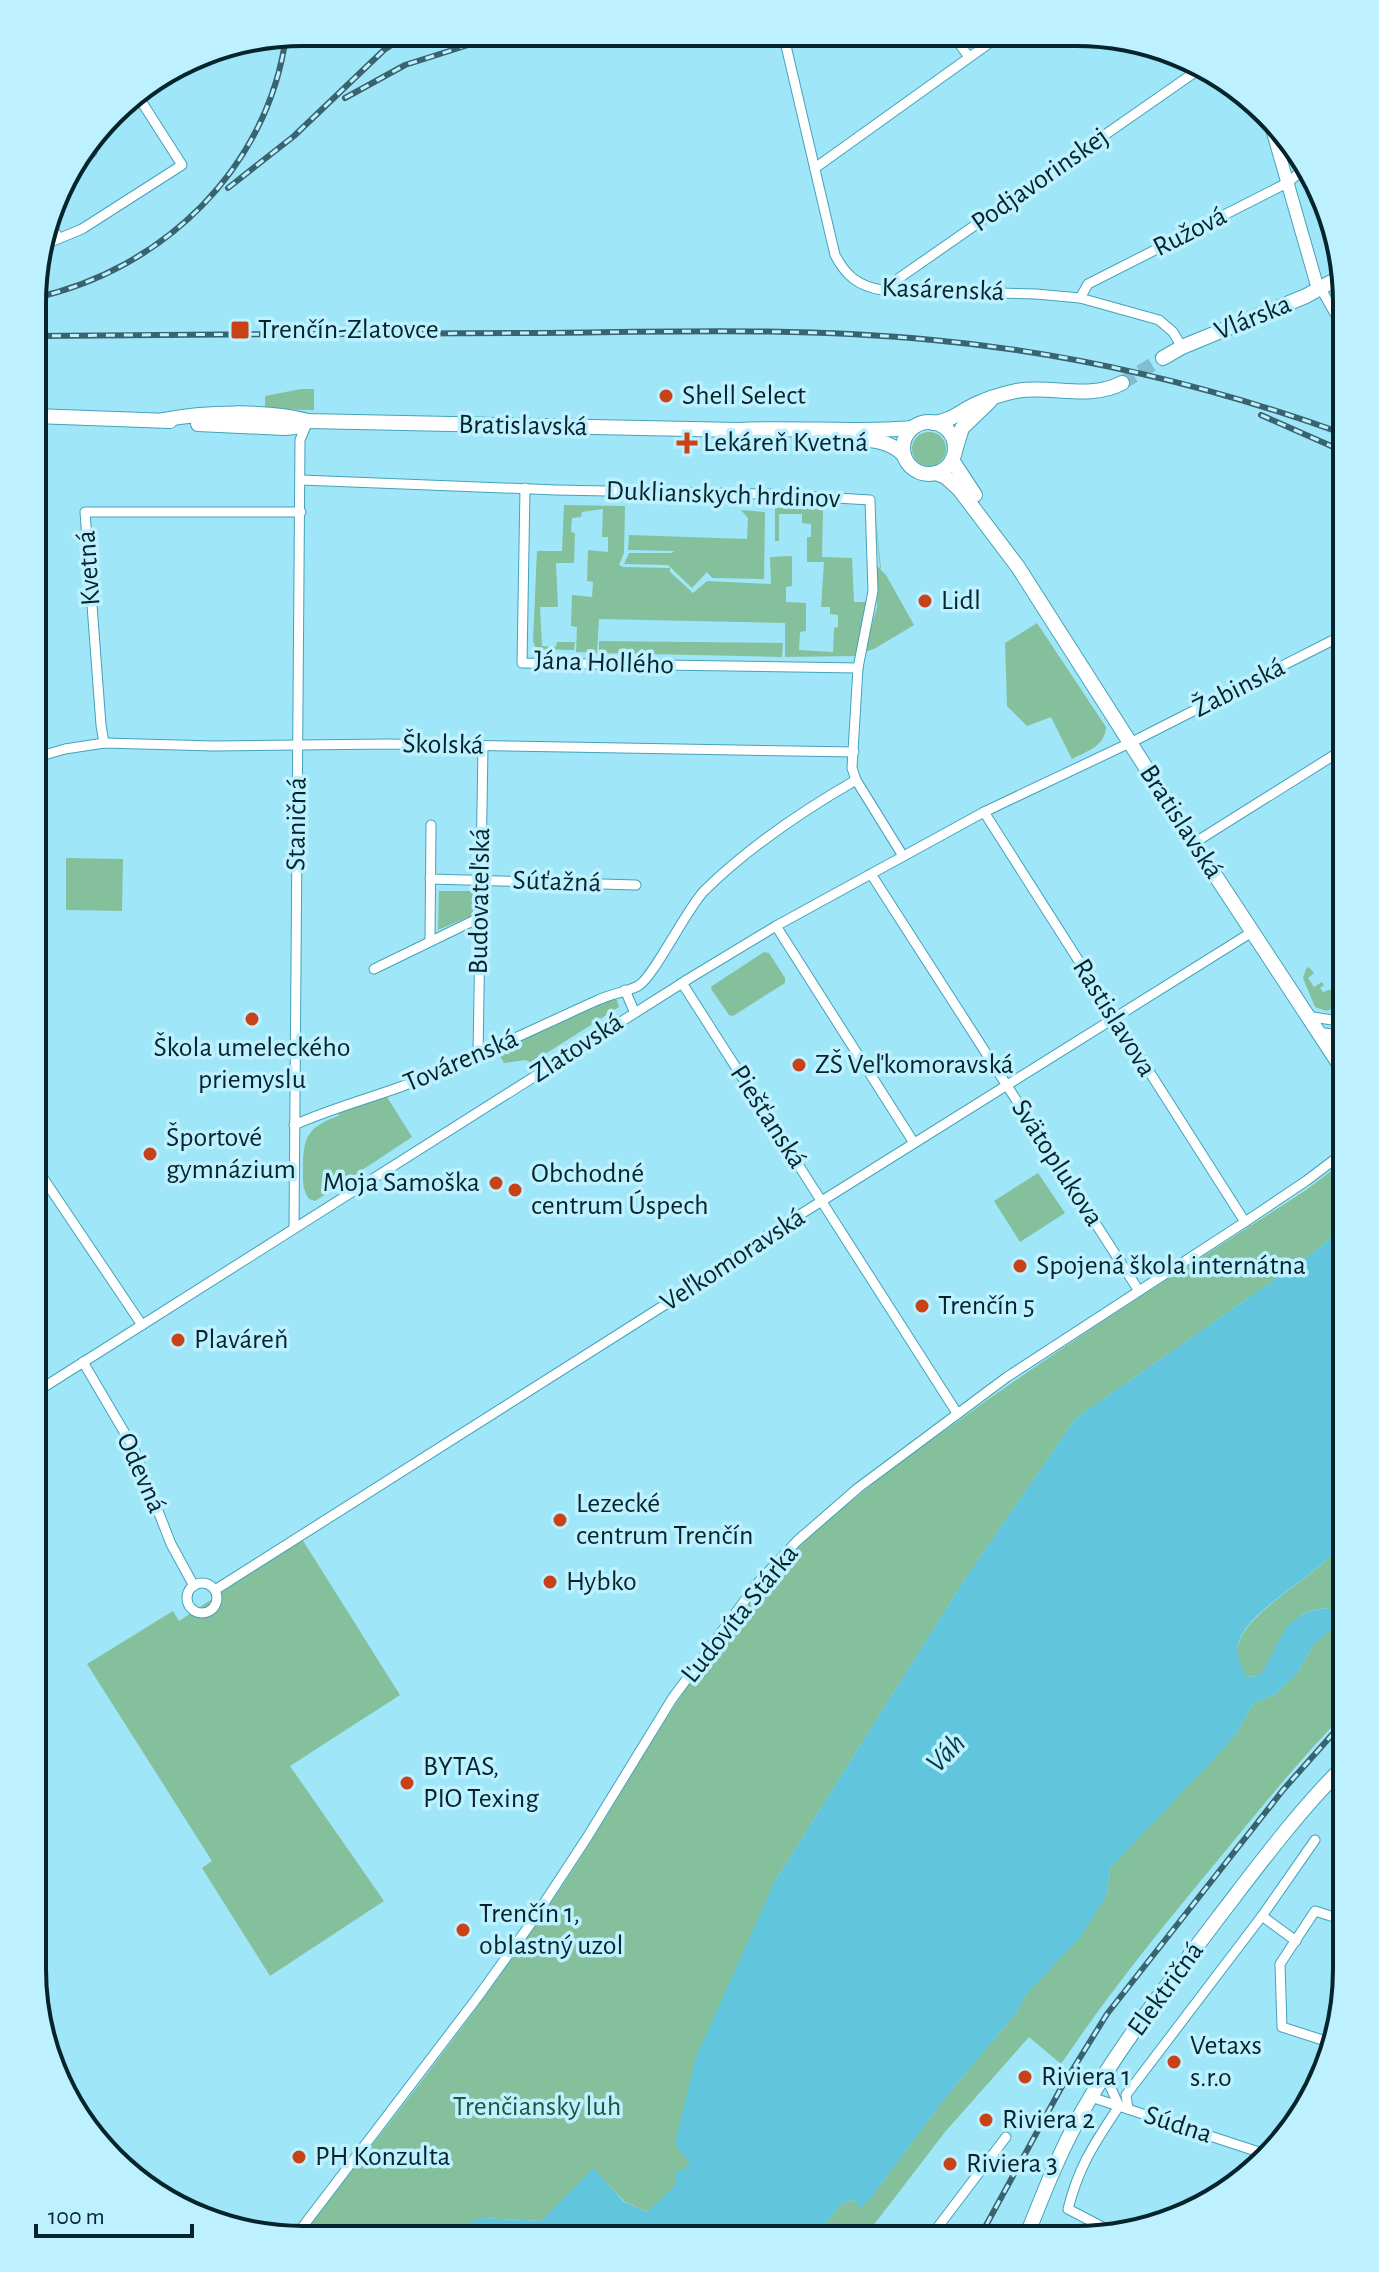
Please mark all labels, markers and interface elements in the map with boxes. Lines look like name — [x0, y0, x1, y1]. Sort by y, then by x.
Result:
street label: Podjavorinskej — [967, 123, 1113, 237]
street label: Ružová — [1149, 202, 1231, 262]
street label: Kasárenská — [881, 274, 1005, 306]
street label: Vlárska — [1211, 290, 1295, 346]
place label: Trenčín-Zlatovce — [258, 316, 439, 344]
marker: Trenčín-Zlatovce — [229, 319, 251, 341]
place label: Shell Select — [682, 382, 806, 410]
marker: Shell Select — [657, 387, 675, 405]
street label: Bratislavská — [458, 411, 588, 441]
place label: Lekáreň Kvetná — [703, 429, 868, 457]
marker: Lekáreň Kvetná — [678, 434, 696, 452]
street label: Duklianskych hrdinov — [605, 477, 841, 513]
street label: Kvetná — [72, 529, 106, 607]
place label: Lidl — [941, 587, 981, 615]
marker: Lidl — [916, 592, 934, 610]
street label: Jána Hollého — [533, 647, 675, 679]
street label: Žabinská — [1188, 651, 1289, 723]
street label: Školská — [402, 728, 484, 760]
street label: Bratislavská — [1134, 760, 1228, 884]
street label: Staničná — [282, 777, 312, 871]
street label: Budovateľská — [465, 827, 495, 975]
street label: Súťažná — [512, 866, 602, 898]
street label: Rastislavova — [1067, 954, 1161, 1082]
street label: Zlatovská — [526, 1008, 628, 1088]
marker: Škola umeleckého priemyslu — [243, 1010, 261, 1028]
street label: Továrenská — [400, 1024, 522, 1098]
place label: Škola umeleckého priemyslu — [154, 1032, 350, 1094]
place label: ZŠ Veľkomoravská — [815, 1049, 1014, 1079]
marker: ZŠ Veľkomoravská — [790, 1056, 808, 1074]
street label: Piešťanská — [724, 1060, 812, 1174]
street label: Svätoplukova — [1006, 1095, 1108, 1231]
place label: Športové gymnázium — [166, 1122, 296, 1184]
marker: Športové gymnázium — [141, 1145, 159, 1163]
place label: Obchodné centrum Úspech — [531, 1160, 709, 1220]
place label: Moja Samoška — [323, 1169, 480, 1197]
marker: Moja Samoška — [487, 1174, 505, 1192]
marker: Obchodné centrum Úspech — [506, 1181, 524, 1199]
street label: Veľkomoravská — [656, 1203, 810, 1317]
place label: Spojená škola internátna — [1036, 1252, 1306, 1280]
marker: Spojená škola internátna — [1011, 1257, 1029, 1275]
place label: Trenčín 5 — [938, 1292, 1035, 1320]
marker: Trenčín 5 — [913, 1297, 931, 1315]
place label: Plaváreň — [194, 1326, 288, 1354]
marker: Plaváreň — [169, 1331, 187, 1349]
street label: Odevná — [111, 1429, 171, 1517]
place label: Lezecké centrum Trenčín — [576, 1490, 753, 1550]
marker: Lezecké centrum Trenčín — [551, 1511, 569, 1529]
street label: Ľudovíta Stárka — [676, 1540, 804, 1688]
place label: Hybko — [566, 1568, 637, 1596]
marker: Hybko — [541, 1573, 559, 1591]
water label: Váh — [921, 1728, 971, 1778]
place label: BYTAS, PIO Texing — [423, 1753, 539, 1813]
marker: BYTAS, PIO Texing — [398, 1774, 416, 1792]
place label: Trenčín 1, oblastný uzol — [479, 1900, 623, 1960]
marker: Trenčín 1, oblastný uzol — [454, 1921, 472, 1939]
street label: Električná — [1123, 1937, 1209, 2041]
place label: Vetaxs s.r.o — [1190, 2032, 1262, 2092]
marker: Vetaxs s.r.o — [1165, 2053, 1183, 2071]
place label: Riviera 1 — [1041, 2063, 1131, 2091]
marker: Riviera 1 — [1016, 2068, 1034, 2086]
park label: Trenčiansky luh — [453, 2093, 621, 2121]
street label: Súdna — [1141, 2101, 1215, 2149]
place label: Riviera 2 — [1002, 2106, 1095, 2134]
marker: Riviera 2 — [977, 2111, 995, 2129]
place label: PH Konzulta — [315, 2143, 451, 2171]
marker: PH Konzulta — [290, 2148, 308, 2166]
place label: Riviera 3 — [966, 2150, 1058, 2178]
marker: Riviera 3 — [941, 2155, 959, 2173]
scale bar — [36, 2188, 192, 2238]
text: 100 m — [48, 2205, 105, 2229]

